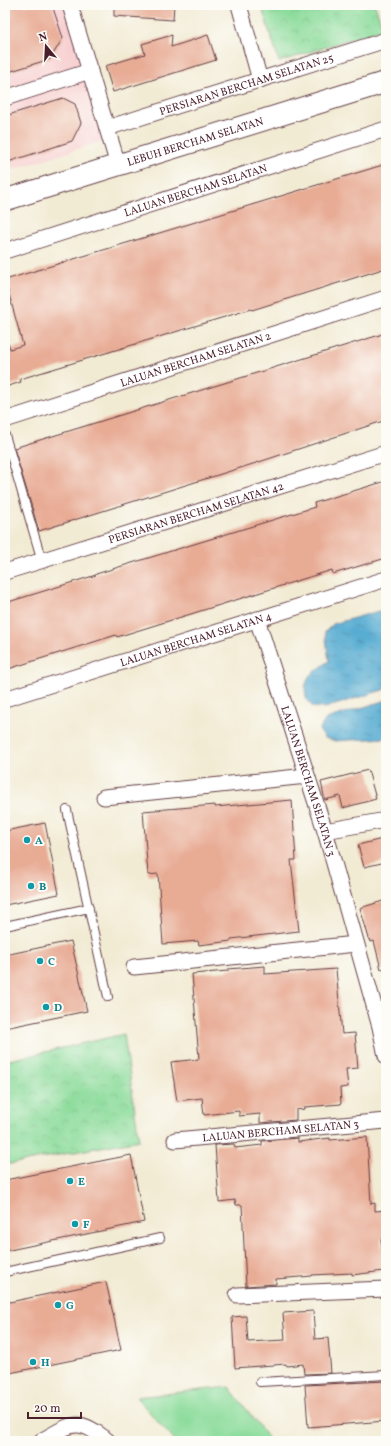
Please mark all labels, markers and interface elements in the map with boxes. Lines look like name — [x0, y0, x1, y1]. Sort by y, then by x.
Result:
north arrow — [26, 26, 66, 66]
text: N — [37, 30, 49, 46]
street label: PERSIARAN BERCHAM SELATAN 25 — [158, 51, 336, 120]
street label: LEBUH BERCHAM SELATAN — [126, 114, 265, 171]
street label: LALUAN BERCHAM SELATAN — [123, 162, 269, 221]
street label: LALUAN BERCHAM SELATAN 2 — [119, 329, 273, 392]
street label: PERSIARAN BERCHAM SELATAN 42 — [107, 479, 286, 548]
street label: LALUAN BERCHAM SELATAN 4 — [119, 609, 274, 671]
street label: LALUAN BERCHAM SELATAN 3 — [276, 704, 338, 859]
place label: A — [35, 834, 43, 849]
marker: A — [22, 835, 32, 845]
place label: B — [39, 880, 46, 895]
marker: B — [26, 881, 36, 891]
place label: C — [48, 955, 55, 970]
marker: C — [35, 956, 45, 966]
place label: D — [54, 1001, 62, 1016]
marker: D — [41, 1002, 51, 1012]
street label: LALUAN BERCHAM SELATAN 3 — [202, 1117, 360, 1147]
place label: E — [78, 1175, 85, 1190]
marker: E — [65, 1176, 75, 1186]
place label: F — [83, 1218, 90, 1233]
marker: F — [70, 1219, 80, 1229]
place label: G — [66, 1299, 74, 1314]
marker: G — [53, 1300, 63, 1310]
place label: H — [41, 1356, 50, 1371]
marker: H — [28, 1357, 38, 1367]
scale bar — [28, 1394, 81, 1420]
text: 20 m — [34, 1401, 61, 1417]

